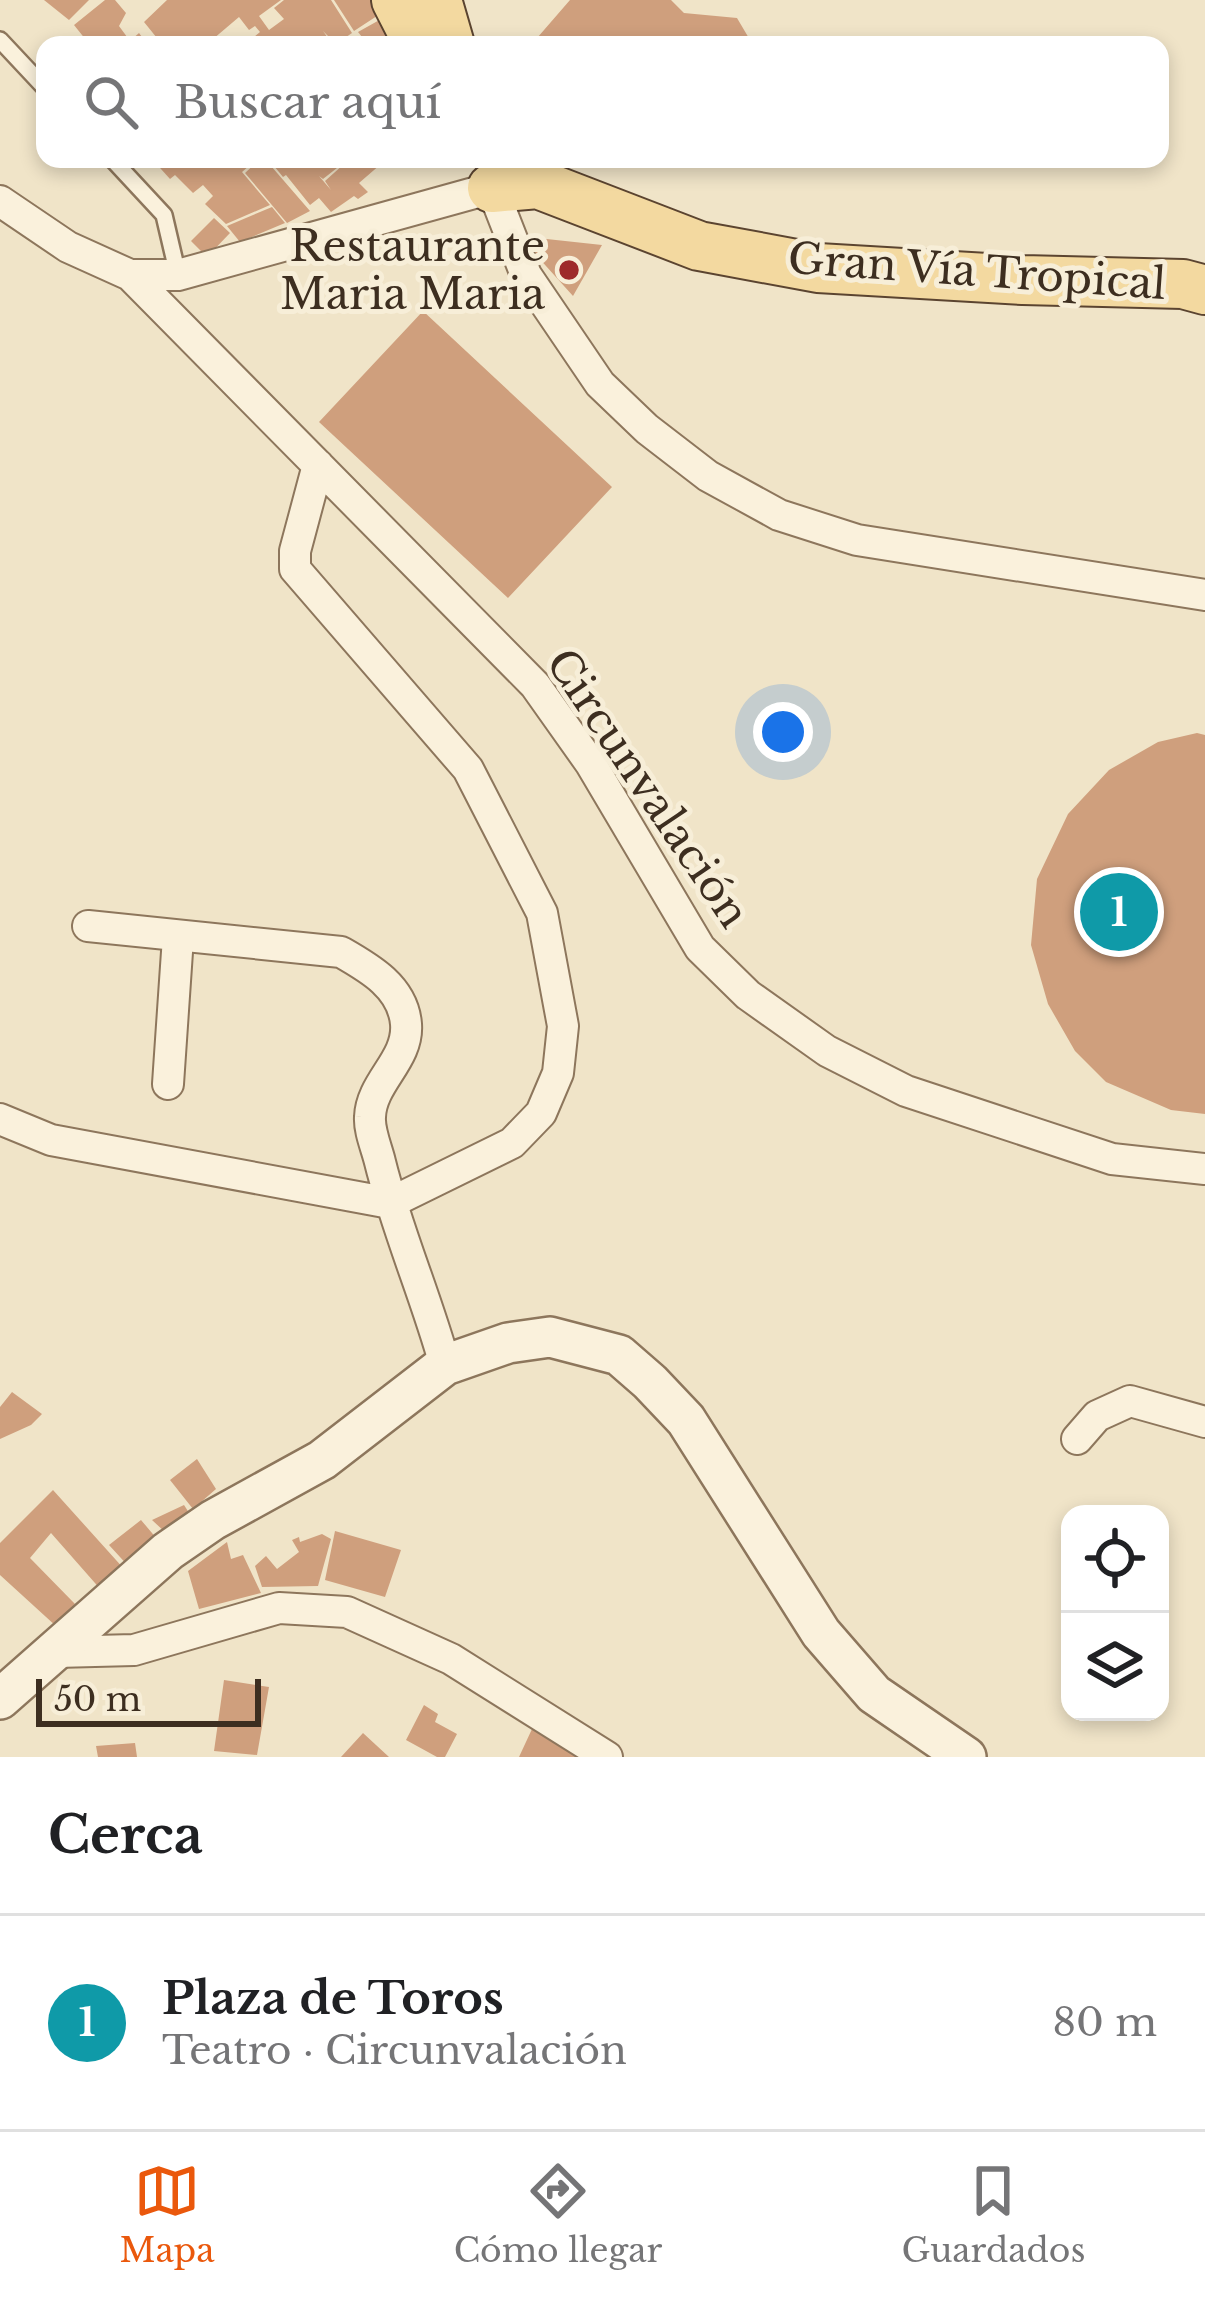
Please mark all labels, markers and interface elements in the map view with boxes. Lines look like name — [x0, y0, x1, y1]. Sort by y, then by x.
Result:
search box — [36, 36, 1169, 168]
icon: search — [78, 69, 144, 135]
text: Buscar aquí — [174, 74, 441, 130]
place label: Restaurante Maria Maria — [280, 220, 546, 320]
street label: Gran Vía Tropical — [786, 232, 1168, 310]
marker: Restaurante Maria Maria — [556, 257, 582, 283]
street label: Circunvalación — [536, 639, 760, 937]
your location — [753, 702, 813, 762]
pin: 1 — [1080, 867, 1158, 957]
map controls — [1061, 1505, 1169, 1721]
button: locate — [1061, 1505, 1169, 1613]
button: layers — [1061, 1613, 1169, 1721]
scale bar — [36, 1673, 261, 1726]
text: 50 m — [54, 1679, 141, 1720]
text: Cerca — [48, 1804, 203, 1867]
text: Plaza de Toros — [162, 1970, 504, 2026]
text: 1 — [78, 1998, 96, 2047]
text: 80 m — [1052, 1998, 1157, 2047]
text: Teatro · Circunvalación — [162, 2026, 627, 2075]
tab: Mapa — [120, 2158, 215, 2271]
tab: Cómo llegar — [454, 2158, 662, 2271]
tab: Guardados — [901, 2158, 1085, 2271]

